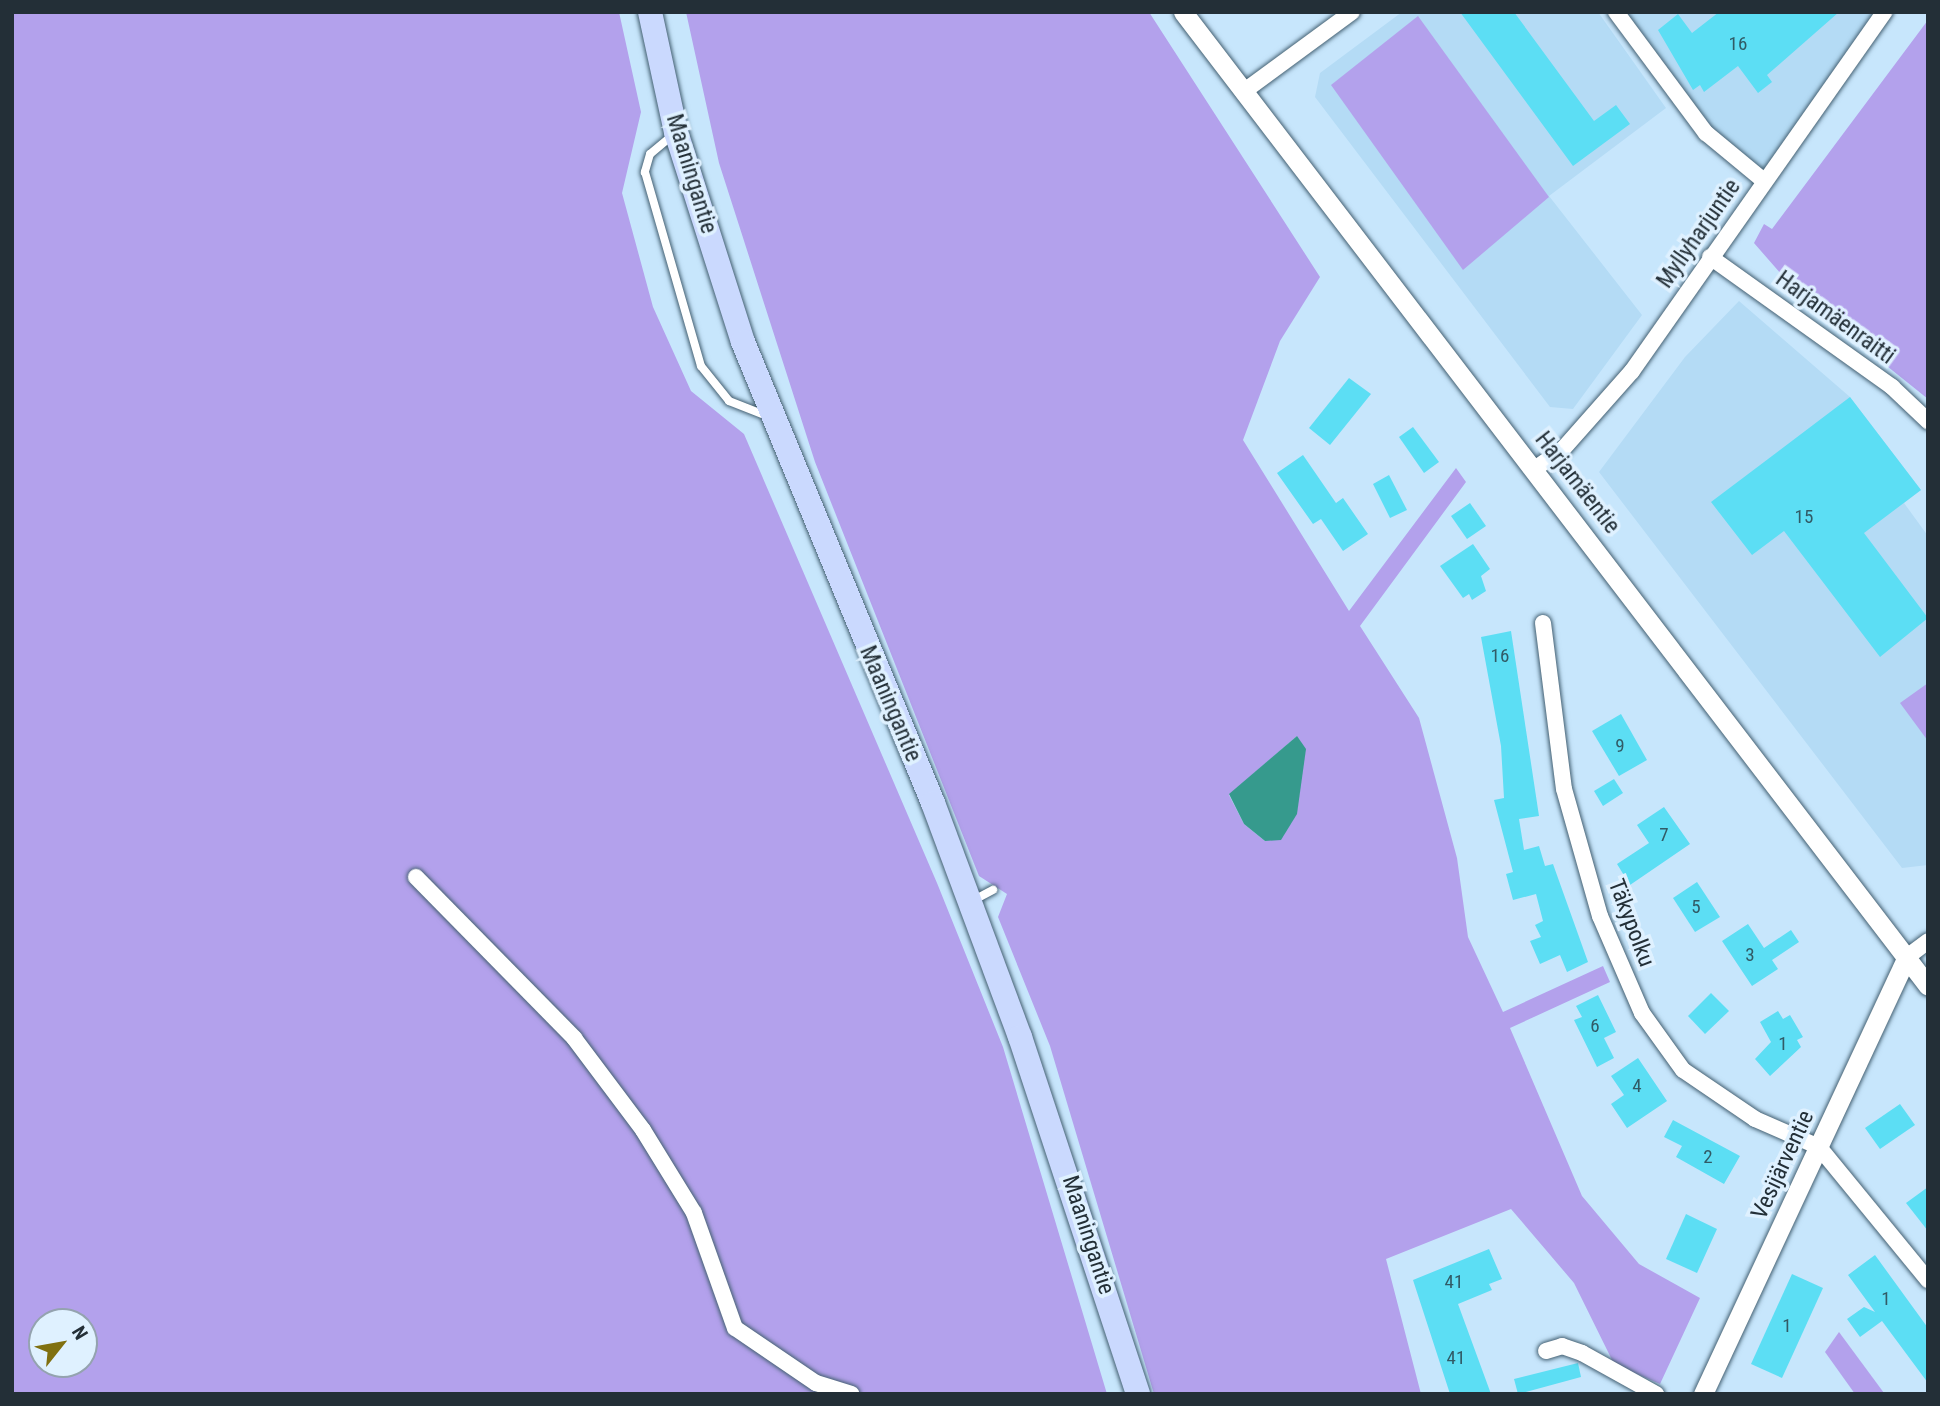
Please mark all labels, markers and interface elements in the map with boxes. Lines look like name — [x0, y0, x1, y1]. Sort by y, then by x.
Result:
house number: 16 — [1729, 33, 1747, 55]
street label: Maaningantie — [660, 111, 722, 237]
street label: Myllyharjuntie — [1651, 174, 1747, 294]
street label: Harjamäenraitti — [1770, 266, 1900, 370]
street label: Harjamäentie — [1529, 427, 1625, 539]
house number: 15 — [1795, 506, 1813, 528]
street label: Maaningantie — [853, 642, 927, 766]
house number: 16 — [1491, 645, 1509, 667]
house number: 9 — [1615, 735, 1625, 757]
house number: 7 — [1659, 824, 1669, 846]
street label: Täkypolku — [1602, 875, 1660, 971]
house number: 5 — [1691, 896, 1701, 918]
house number: 3 — [1745, 944, 1755, 966]
house number: 6 — [1590, 1015, 1600, 1037]
house number: 1 — [1778, 1033, 1788, 1055]
house number: 4 — [1632, 1075, 1642, 1097]
street label: Vesijärventie — [1746, 1106, 1820, 1224]
house number: 2 — [1703, 1146, 1713, 1168]
street label: Maaningantie — [1056, 1172, 1120, 1298]
house number: 41 — [1445, 1271, 1463, 1293]
house number: 1 — [1881, 1288, 1891, 1310]
north arrow — [28, 1308, 98, 1378]
house number: 1 — [1782, 1315, 1792, 1337]
text: N — [67, 1322, 93, 1344]
house number: 41 — [1447, 1347, 1465, 1369]

